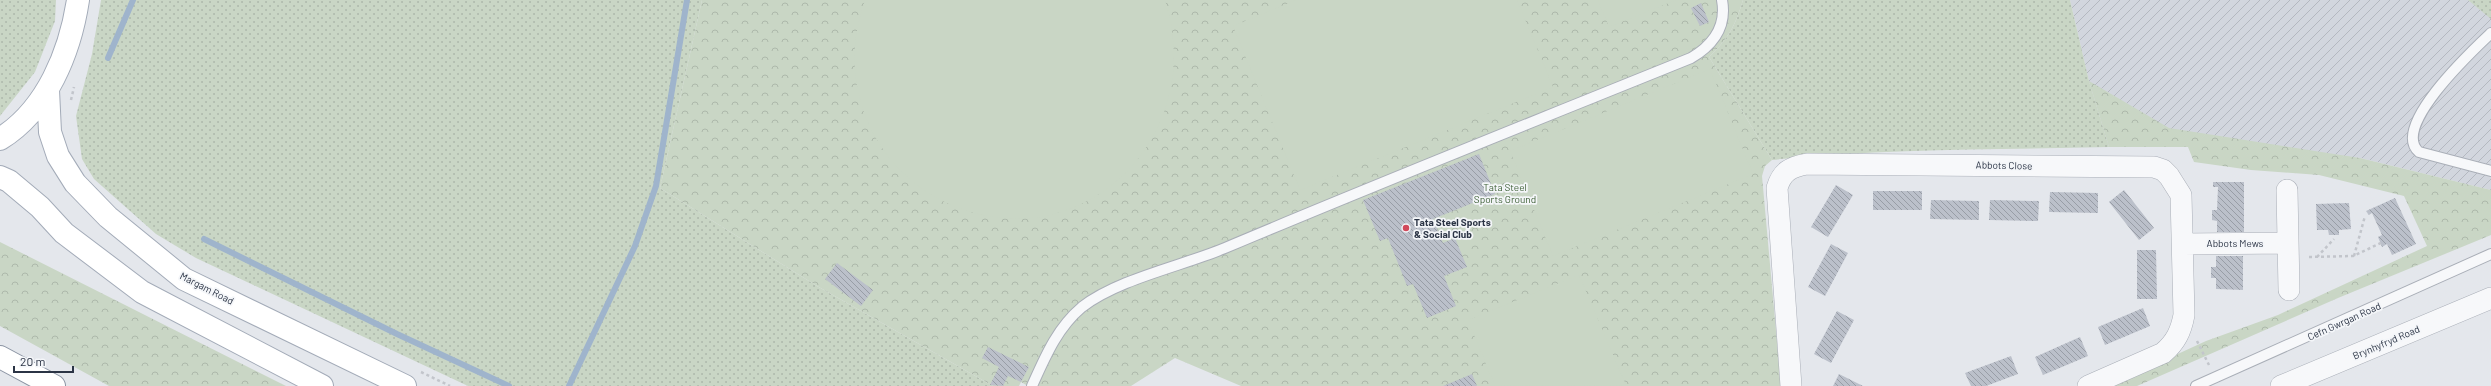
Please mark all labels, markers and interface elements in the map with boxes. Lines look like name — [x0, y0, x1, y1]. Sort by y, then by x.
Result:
street label: Abbots Close — [1976, 159, 2032, 171]
park label: Tata Steel Sports Ground — [1474, 181, 1536, 205]
place label: Tata Steel Sports & Social Club — [1414, 216, 1491, 240]
marker: Tata Steel Sports & Social Club — [1401, 223, 1411, 233]
street label: Abbots Mews — [2207, 237, 2264, 249]
street label: Margam Road — [178, 269, 236, 307]
street label: Cefn Gwrgan Road — [2305, 299, 2383, 343]
street label: Brynhyfryd Road — [2351, 322, 2421, 362]
scale bar — [14, 348, 73, 374]
text: 20 m — [20, 354, 46, 368]

